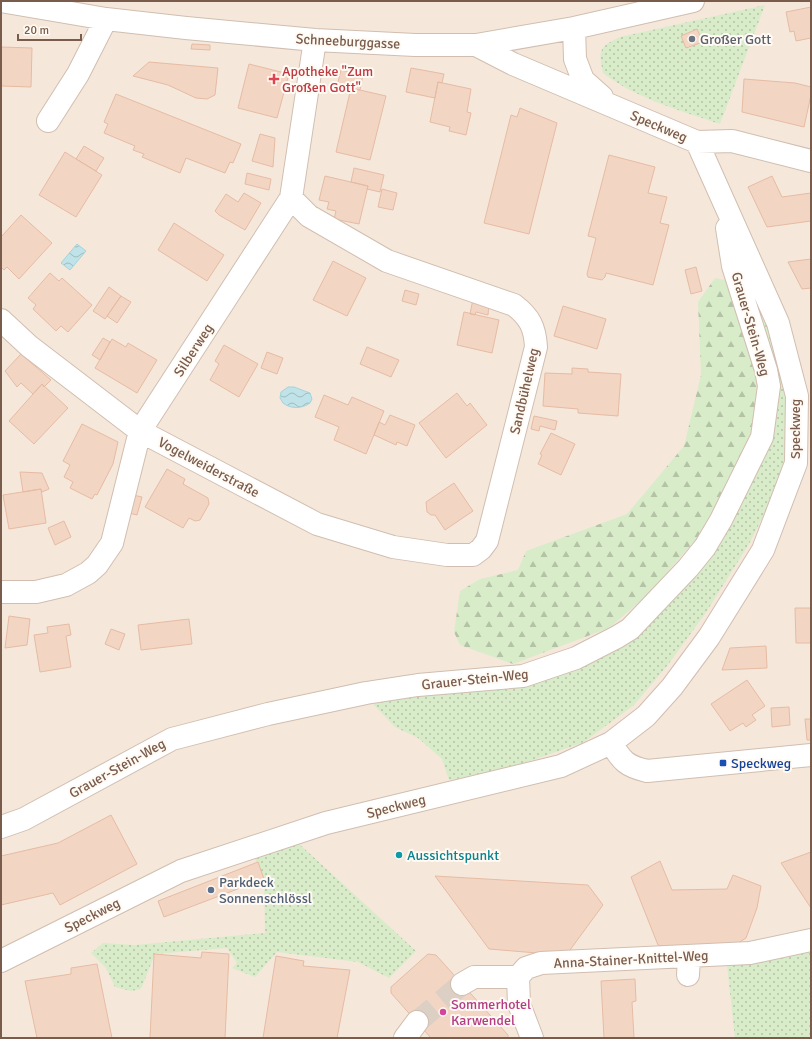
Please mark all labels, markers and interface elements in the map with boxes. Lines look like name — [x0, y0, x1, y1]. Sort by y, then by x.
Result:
scale bar — [18, 16, 81, 42]
text: 20 m — [24, 23, 49, 38]
street label: Schneeburggasse — [295, 30, 401, 53]
place label: Großer Gott — [700, 31, 771, 48]
marker: Großer Gott — [687, 34, 697, 44]
place label: Apotheke "Zum Großen Gott" — [282, 63, 373, 96]
marker: Apotheke "Zum Großen Gott" — [269, 74, 279, 84]
street label: Speckweg — [628, 107, 690, 146]
street label: Grauer-Stein-Weg — [728, 270, 774, 378]
street label: Silberweg — [170, 321, 217, 380]
street label: Sandbühelweg — [506, 346, 543, 436]
street label: Speckweg — [787, 399, 804, 459]
street label: Vogelweiderstraße — [155, 434, 262, 501]
street label: Grauer-Stein-Weg — [421, 665, 529, 694]
street label: Grauer-Stein-Weg — [66, 735, 168, 802]
place label: Speckweg — [731, 755, 791, 772]
marker: Speckweg — [718, 758, 728, 768]
street label: Speckweg — [365, 791, 427, 822]
place label: Aussichtspunkt — [407, 847, 499, 864]
marker: Aussichtspunkt — [394, 850, 404, 860]
place label: Parkdeck Sonnenschlössl — [219, 874, 312, 907]
marker: Parkdeck Sonnenschlössl — [206, 885, 216, 895]
street label: Speckweg — [62, 894, 123, 937]
street label: Anna-Stainer-Knittel-Weg — [553, 947, 709, 972]
place label: Sommerhotel Karwendel — [451, 996, 531, 1029]
marker: Sommerhotel Karwendel — [438, 1007, 448, 1017]

